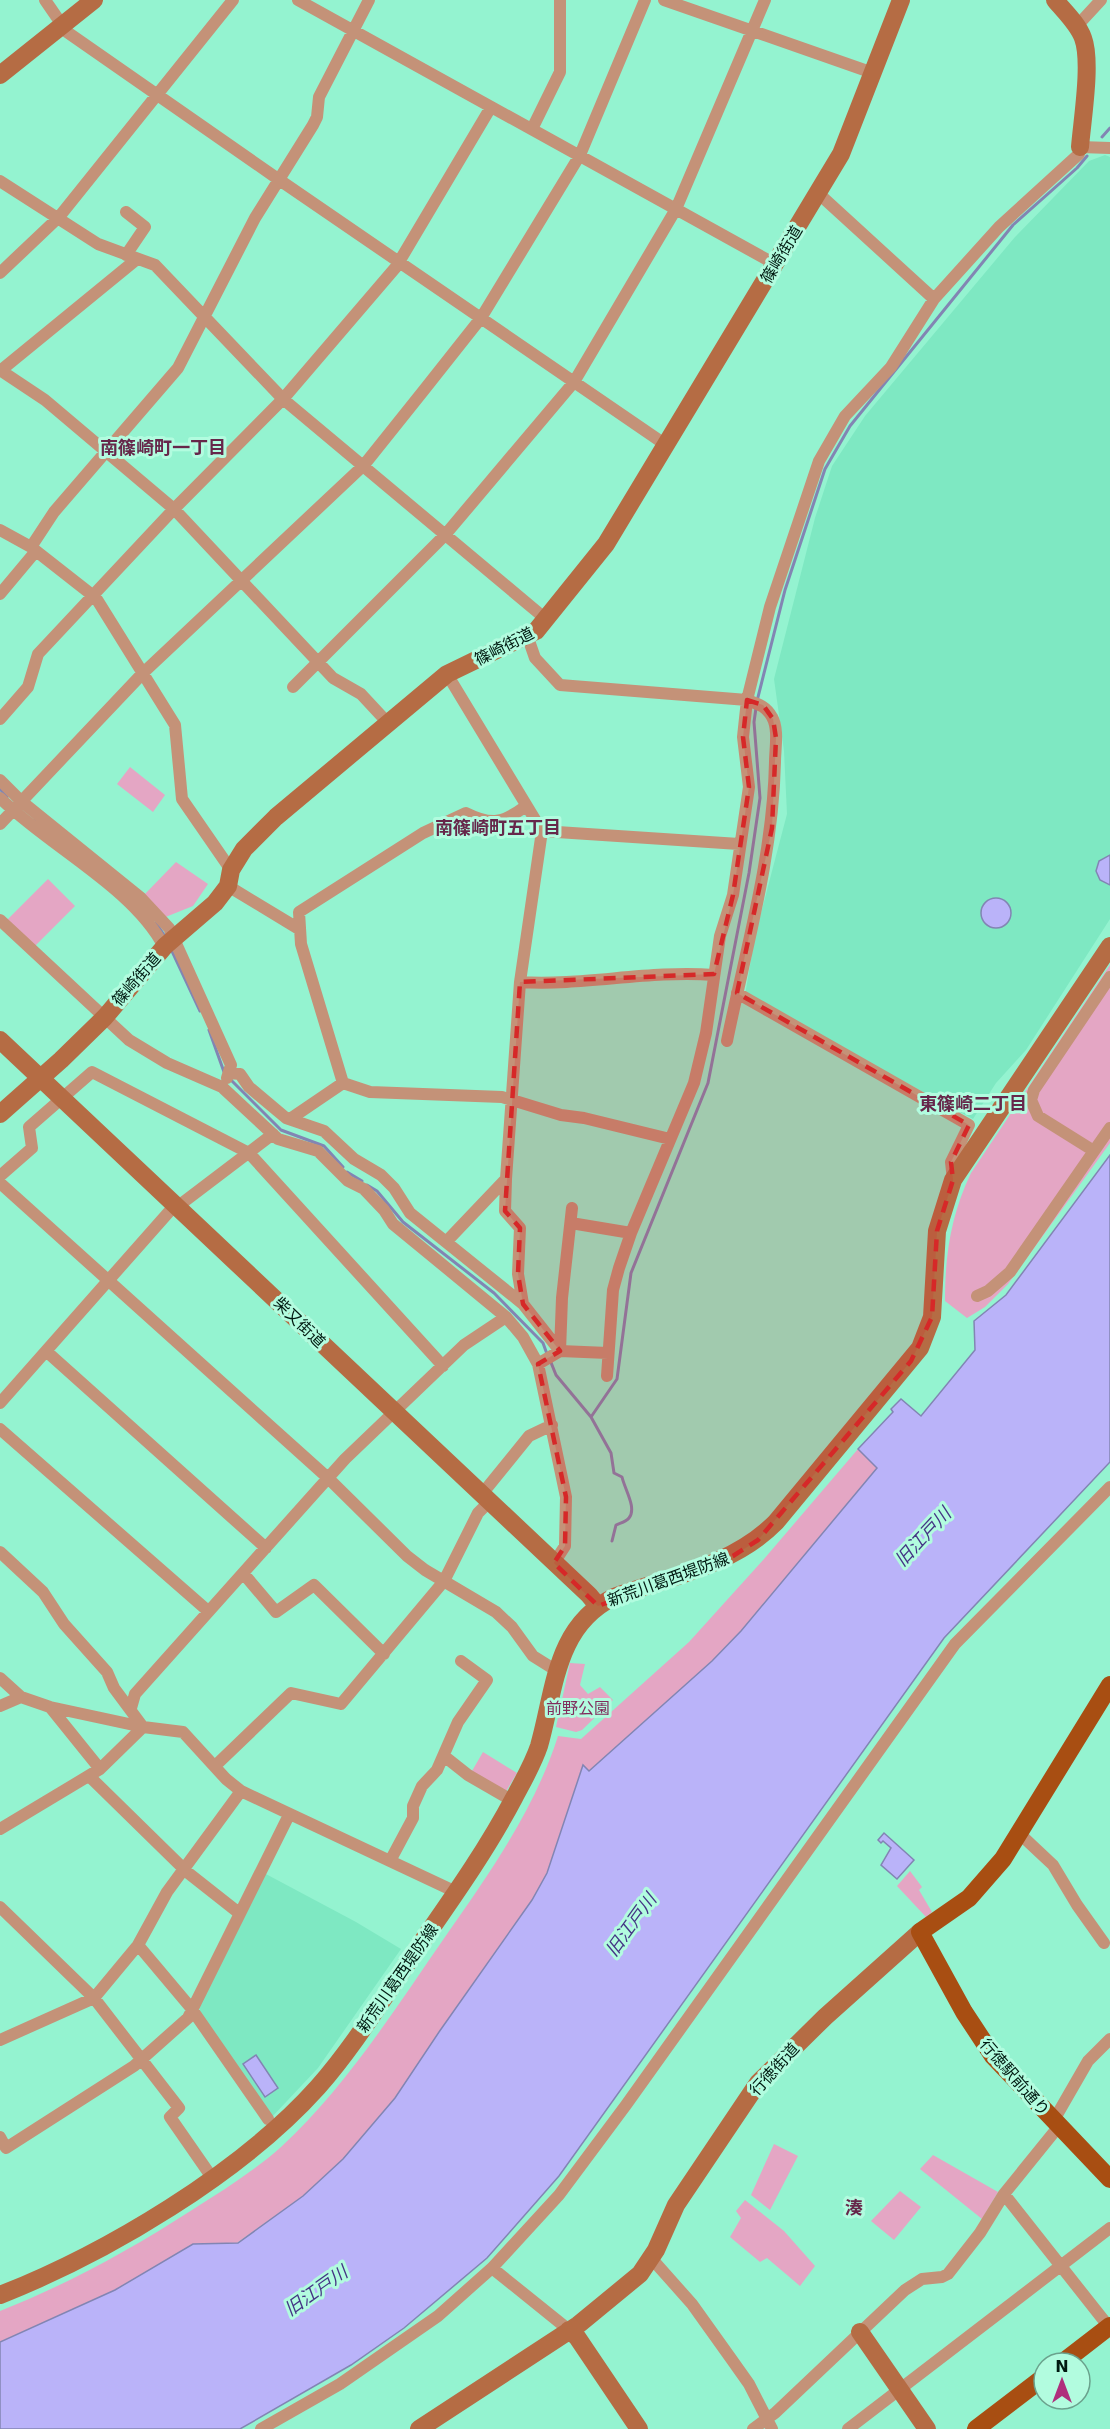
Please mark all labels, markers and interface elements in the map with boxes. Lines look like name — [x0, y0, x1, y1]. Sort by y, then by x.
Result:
street label: 篠崎街道 — [757, 222, 806, 287]
district label: 南篠崎町一丁目 — [100, 437, 226, 458]
street label: 篠崎街道 — [471, 623, 537, 669]
district label: 南篠崎町五丁目 — [435, 817, 561, 838]
street label: 篠崎街道 — [108, 949, 165, 1010]
district label: 東篠崎二丁目 — [919, 1093, 1027, 1114]
street label: 柴又街道 — [270, 1293, 329, 1351]
water label: 旧江戸川 — [890, 1502, 956, 1570]
street label: 新荒川葛西堤防線 — [605, 1549, 732, 1610]
park label: 前野公園 — [546, 1699, 610, 1718]
water label: 旧江戸川 — [601, 1888, 661, 1960]
street label: 新荒川葛西堤防線 — [353, 1920, 442, 2036]
street label: 行徳駅前通り — [976, 2035, 1053, 2120]
street label: 行徳街道 — [746, 2039, 803, 2099]
district label: 湊 — [845, 2197, 863, 2218]
water label: 旧江戸川 — [280, 2260, 353, 2320]
north arrow — [1032, 2351, 1092, 2411]
text: N — [1055, 2357, 1069, 2376]

